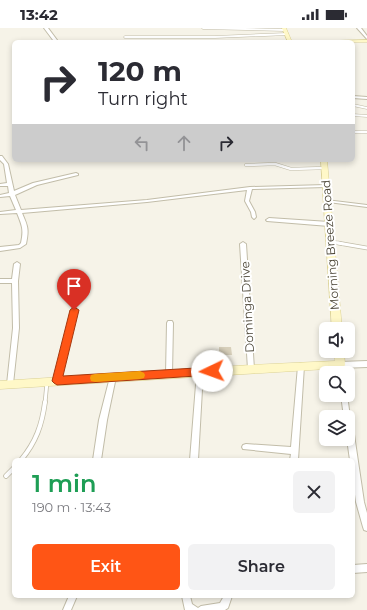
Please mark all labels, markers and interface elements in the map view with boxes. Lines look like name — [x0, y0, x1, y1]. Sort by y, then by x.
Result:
text: 13:42 — [20, 5, 58, 24]
text: 120 m — [98, 54, 182, 88]
icon: right — [32, 56, 84, 108]
text: Turn right — [98, 88, 188, 110]
icon: left — [131, 132, 153, 154]
icon: ahead — [173, 132, 195, 154]
icon: right — [215, 132, 237, 154]
street label: Morning Breeze Road — [318, 179, 342, 311]
street label: Dominga Drive — [237, 261, 257, 353]
pin — [57, 269, 91, 310]
icon: arrive — [63, 275, 85, 297]
map controls — [319, 322, 355, 446]
button: sound — [319, 322, 355, 358]
position arrow — [191, 350, 233, 392]
button: search — [319, 366, 355, 402]
button: layers — [319, 410, 355, 446]
text: 1 min — [32, 469, 96, 498]
button: close — [293, 471, 335, 513]
text: 190 m · 13:43 — [32, 499, 111, 515]
button: Exit — [32, 544, 180, 590]
button: Share — [188, 544, 335, 590]

